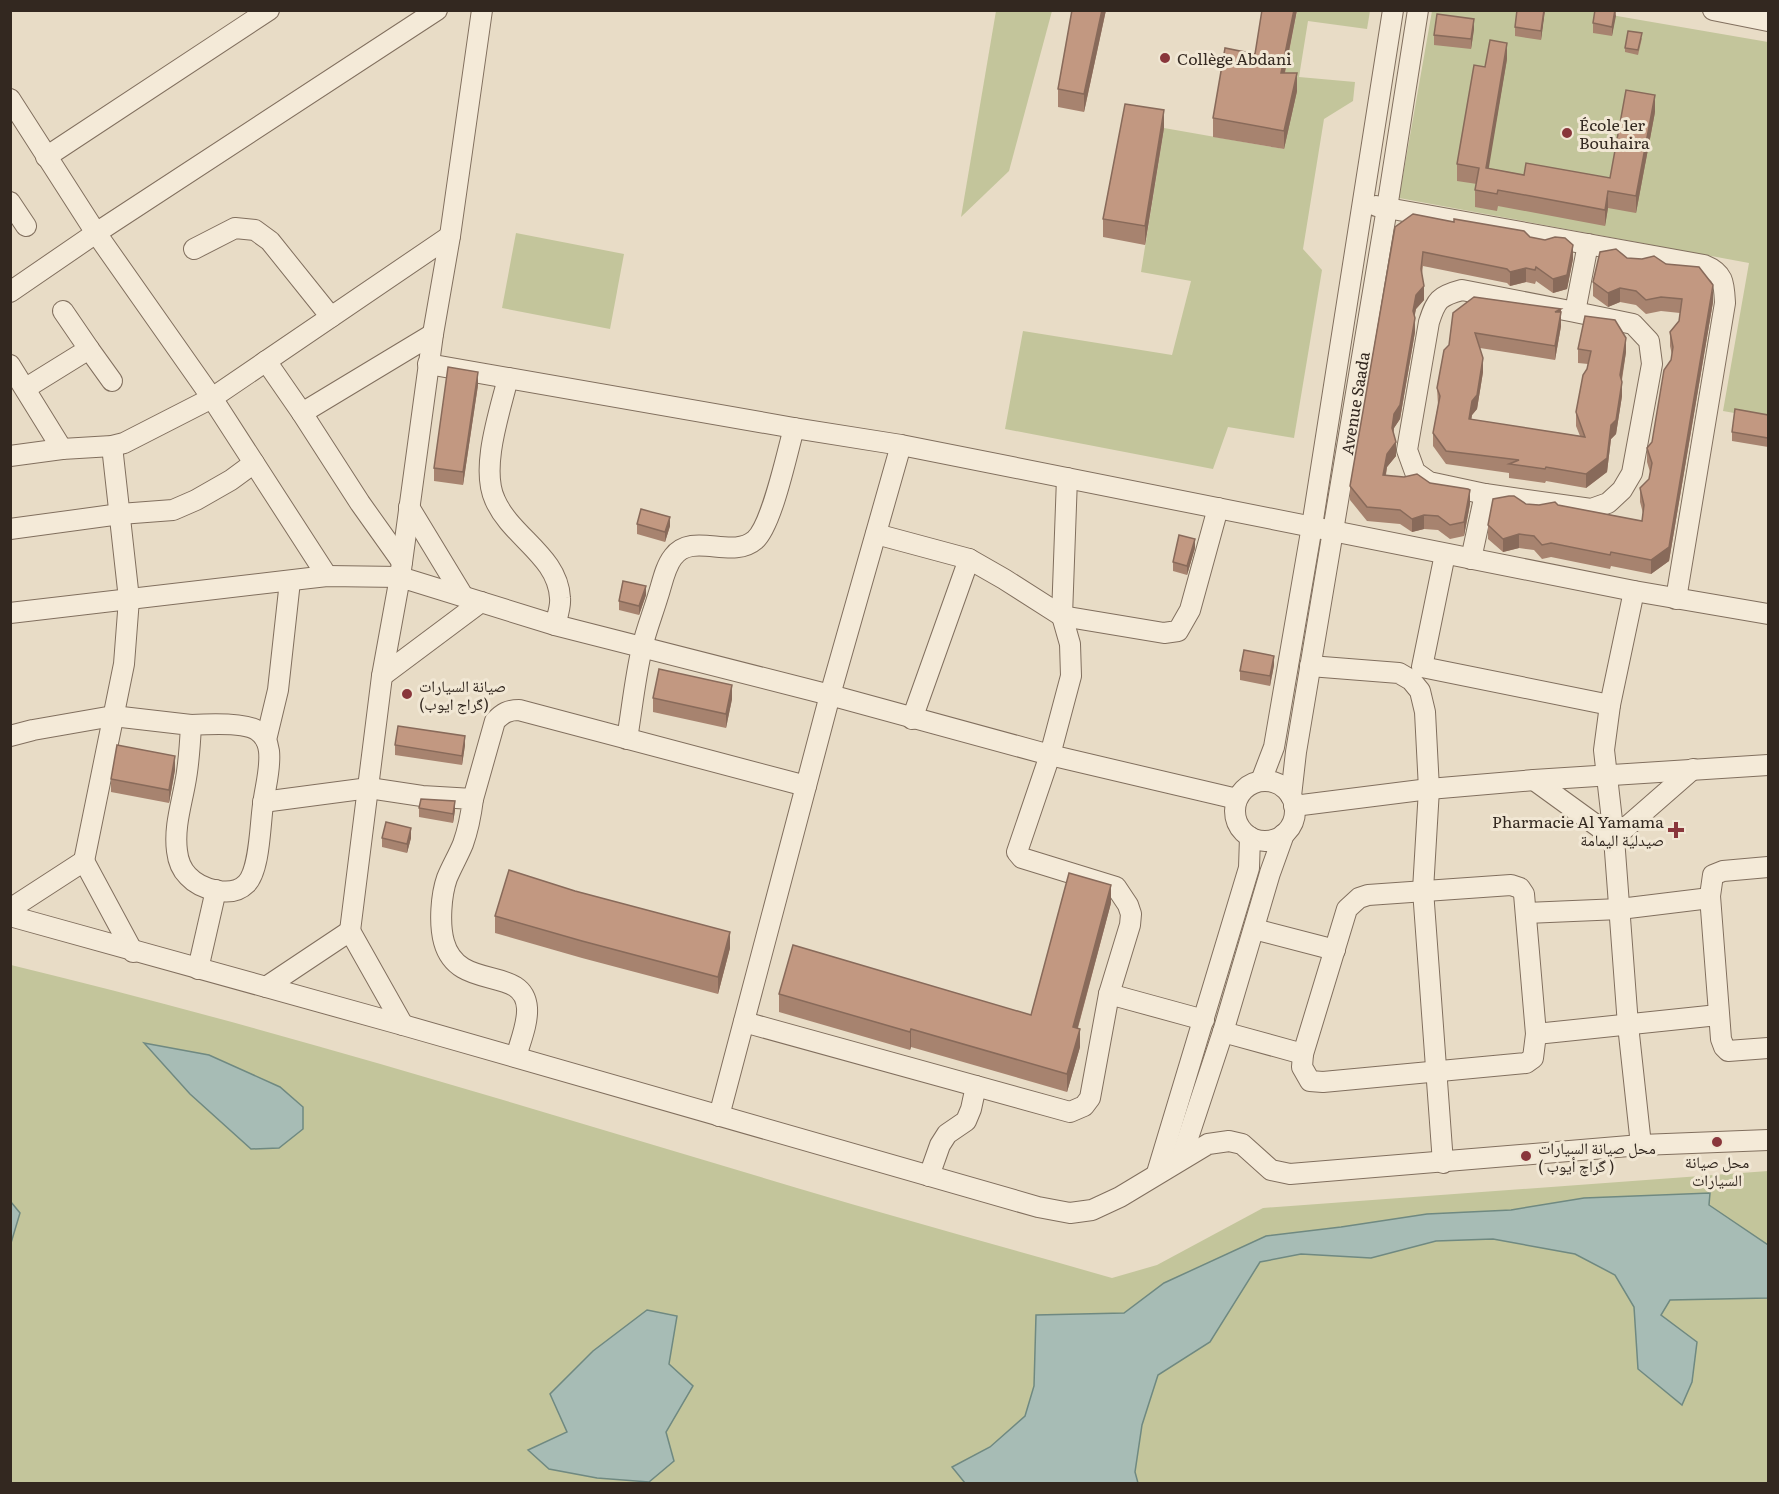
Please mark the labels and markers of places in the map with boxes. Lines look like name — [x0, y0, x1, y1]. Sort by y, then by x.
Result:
place label: Collège Abdani — [1177, 46, 1292, 70]
marker: Collège Abdani — [1158, 51, 1172, 65]
place label: École 1er Bouhaira — [1579, 112, 1650, 154]
marker: École 1er Bouhaira — [1560, 126, 1574, 140]
place label: صيانة السيارات (گراج ايوب) — [419, 673, 506, 715]
marker: صيانة السيارات (گراج ايوب) — [400, 687, 414, 701]
place label: Pharmacie Al Yamama صيدلية اليمامة — [1492, 809, 1664, 851]
marker: Pharmacie Al Yamama صيدلية اليمامة — [1669, 823, 1683, 837]
place label: محل صيانة السيارات ( گراچ أيوب ) — [1538, 1135, 1656, 1177]
marker: محل صيانة السيارات — [1710, 1135, 1724, 1149]
marker: محل صيانة السيارات ( گراچ أيوب ) — [1519, 1149, 1533, 1163]
place label: محل صيانة السيارات — [1685, 1149, 1749, 1191]

